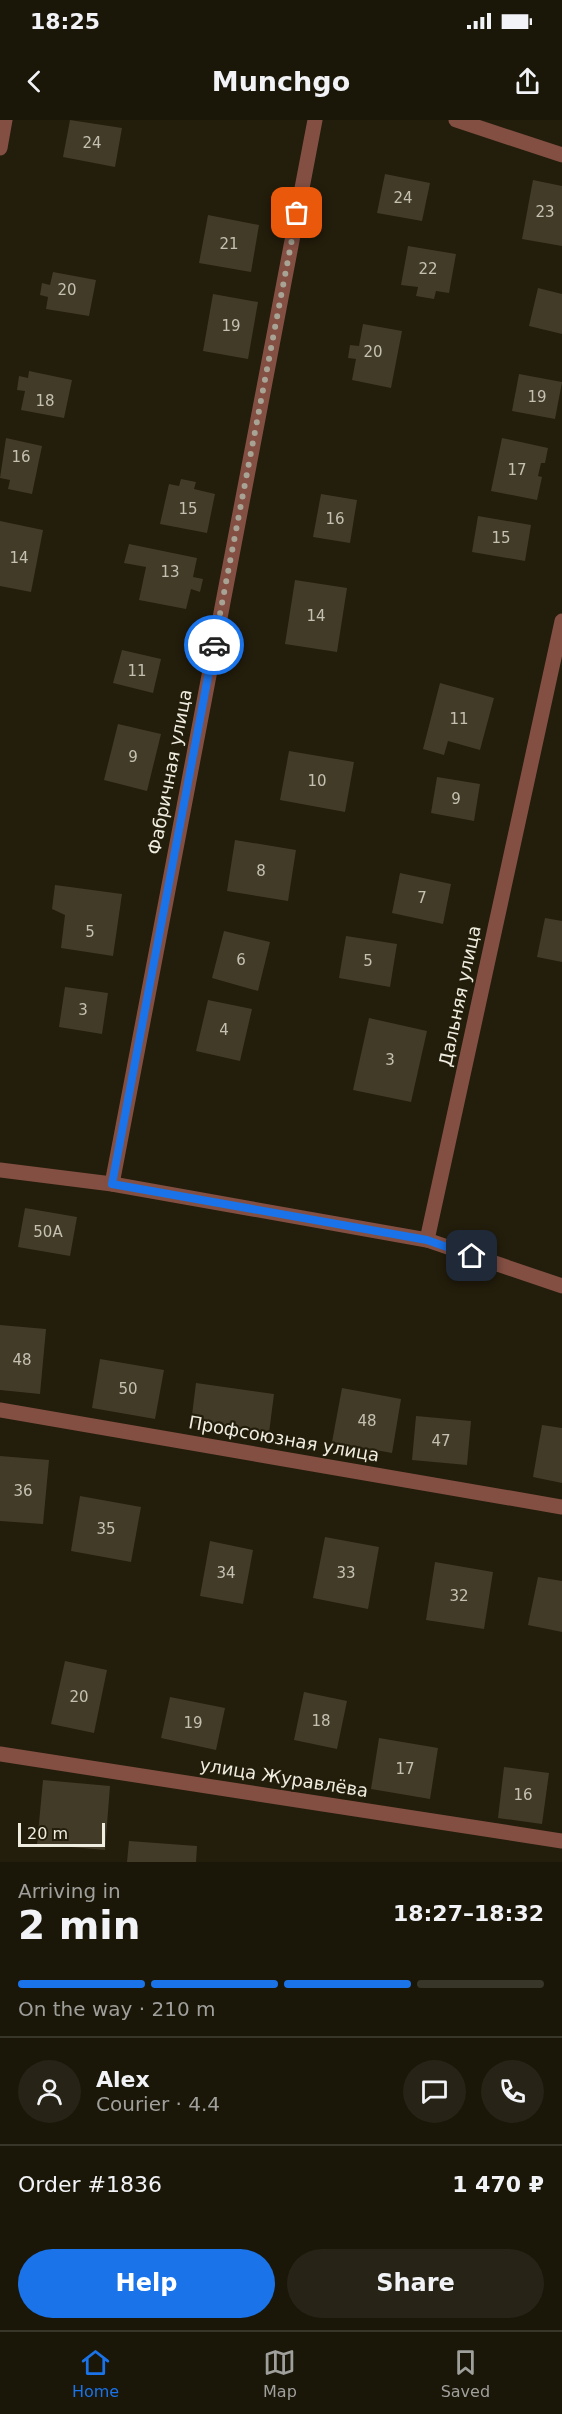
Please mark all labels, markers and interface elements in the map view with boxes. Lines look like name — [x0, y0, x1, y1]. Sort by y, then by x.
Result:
text: 18:25 — [30, 9, 100, 34]
icon: back — [18, 65, 51, 98]
icon: share — [511, 65, 544, 98]
text: Munchgo — [212, 66, 350, 97]
house number: 24 — [82, 134, 102, 152]
pin — [271, 187, 322, 238]
house number: 24 — [393, 189, 413, 207]
icon: bag — [280, 196, 313, 229]
house number: 23 — [535, 203, 555, 221]
house number: 21 — [219, 235, 239, 253]
house number: 22 — [418, 260, 438, 278]
house number: 20 — [57, 281, 77, 299]
house number: 19 — [221, 317, 241, 335]
house number: 20 — [363, 343, 383, 361]
house number: 19 — [527, 388, 547, 406]
house number: 18 — [35, 392, 55, 410]
house number: 16 — [11, 448, 31, 466]
house number: 17 — [507, 461, 527, 479]
house number: 15 — [178, 500, 198, 518]
house number: 16 — [325, 510, 345, 528]
house number: 15 — [491, 529, 511, 547]
house number: 14 — [9, 549, 29, 567]
house number: 13 — [160, 563, 180, 581]
house number: 14 — [306, 607, 326, 625]
courier — [184, 615, 244, 675]
icon: car — [198, 629, 231, 662]
house number: 11 — [127, 662, 147, 680]
street label: Фабричная улица — [143, 688, 196, 856]
house number: 11 — [449, 710, 469, 728]
house number: 9 — [128, 748, 138, 766]
house number: 10 — [307, 772, 327, 790]
house number: 9 — [451, 790, 461, 808]
house number: 8 — [256, 862, 266, 880]
house number: 7 — [417, 889, 427, 907]
house number: 5 — [85, 923, 95, 941]
street label: Дальняя улица — [434, 924, 485, 1068]
house number: 6 — [236, 951, 246, 969]
house number: 5 — [363, 952, 373, 970]
house number: 3 — [78, 1001, 88, 1019]
house number: 4 — [219, 1021, 229, 1039]
house number: 3 — [385, 1051, 395, 1069]
house number: 50А — [33, 1223, 63, 1241]
pin — [446, 1230, 497, 1281]
icon: home — [455, 1239, 488, 1272]
house number: 48 — [12, 1351, 32, 1369]
house number: 50 — [118, 1380, 138, 1398]
street label: Профсоюзная улица — [187, 1411, 381, 1466]
house number: 48 — [357, 1412, 377, 1430]
house number: 47 — [431, 1432, 451, 1450]
house number: 36 — [13, 1482, 33, 1500]
house number: 35 — [96, 1520, 116, 1538]
house number: 34 — [216, 1564, 236, 1582]
house number: 33 — [336, 1564, 356, 1582]
house number: 32 — [449, 1587, 469, 1605]
house number: 20 — [69, 1688, 89, 1706]
house number: 18 — [311, 1712, 331, 1730]
house number: 19 — [183, 1714, 203, 1732]
street label: улица Журавлёва — [198, 1754, 370, 1801]
house number: 17 — [395, 1760, 415, 1778]
house number: 16 — [513, 1786, 533, 1804]
scale bar — [18, 1820, 105, 1848]
text: 20 m — [27, 1824, 68, 1843]
text: Arriving in — [18, 1879, 121, 1903]
text: 18:27–18:32 — [393, 1901, 544, 1926]
text: 2 min — [18, 1903, 140, 1948]
text: On the way · 210 m — [18, 1997, 216, 2021]
button: person — [18, 2060, 81, 2123]
button: chat — [403, 2060, 466, 2123]
button: phone — [481, 2060, 544, 2123]
text: Alex — [96, 2067, 150, 2092]
text: Courier · 4.4 — [96, 2092, 220, 2116]
text: Order #1836 — [18, 2172, 162, 2197]
text: 1 470 ₽ — [452, 2172, 544, 2197]
button: Help — [18, 2249, 275, 2318]
button: Share — [287, 2249, 544, 2318]
tab: Home — [72, 2346, 119, 2401]
tab: Map — [263, 2346, 297, 2401]
tab: Saved — [441, 2346, 490, 2401]

